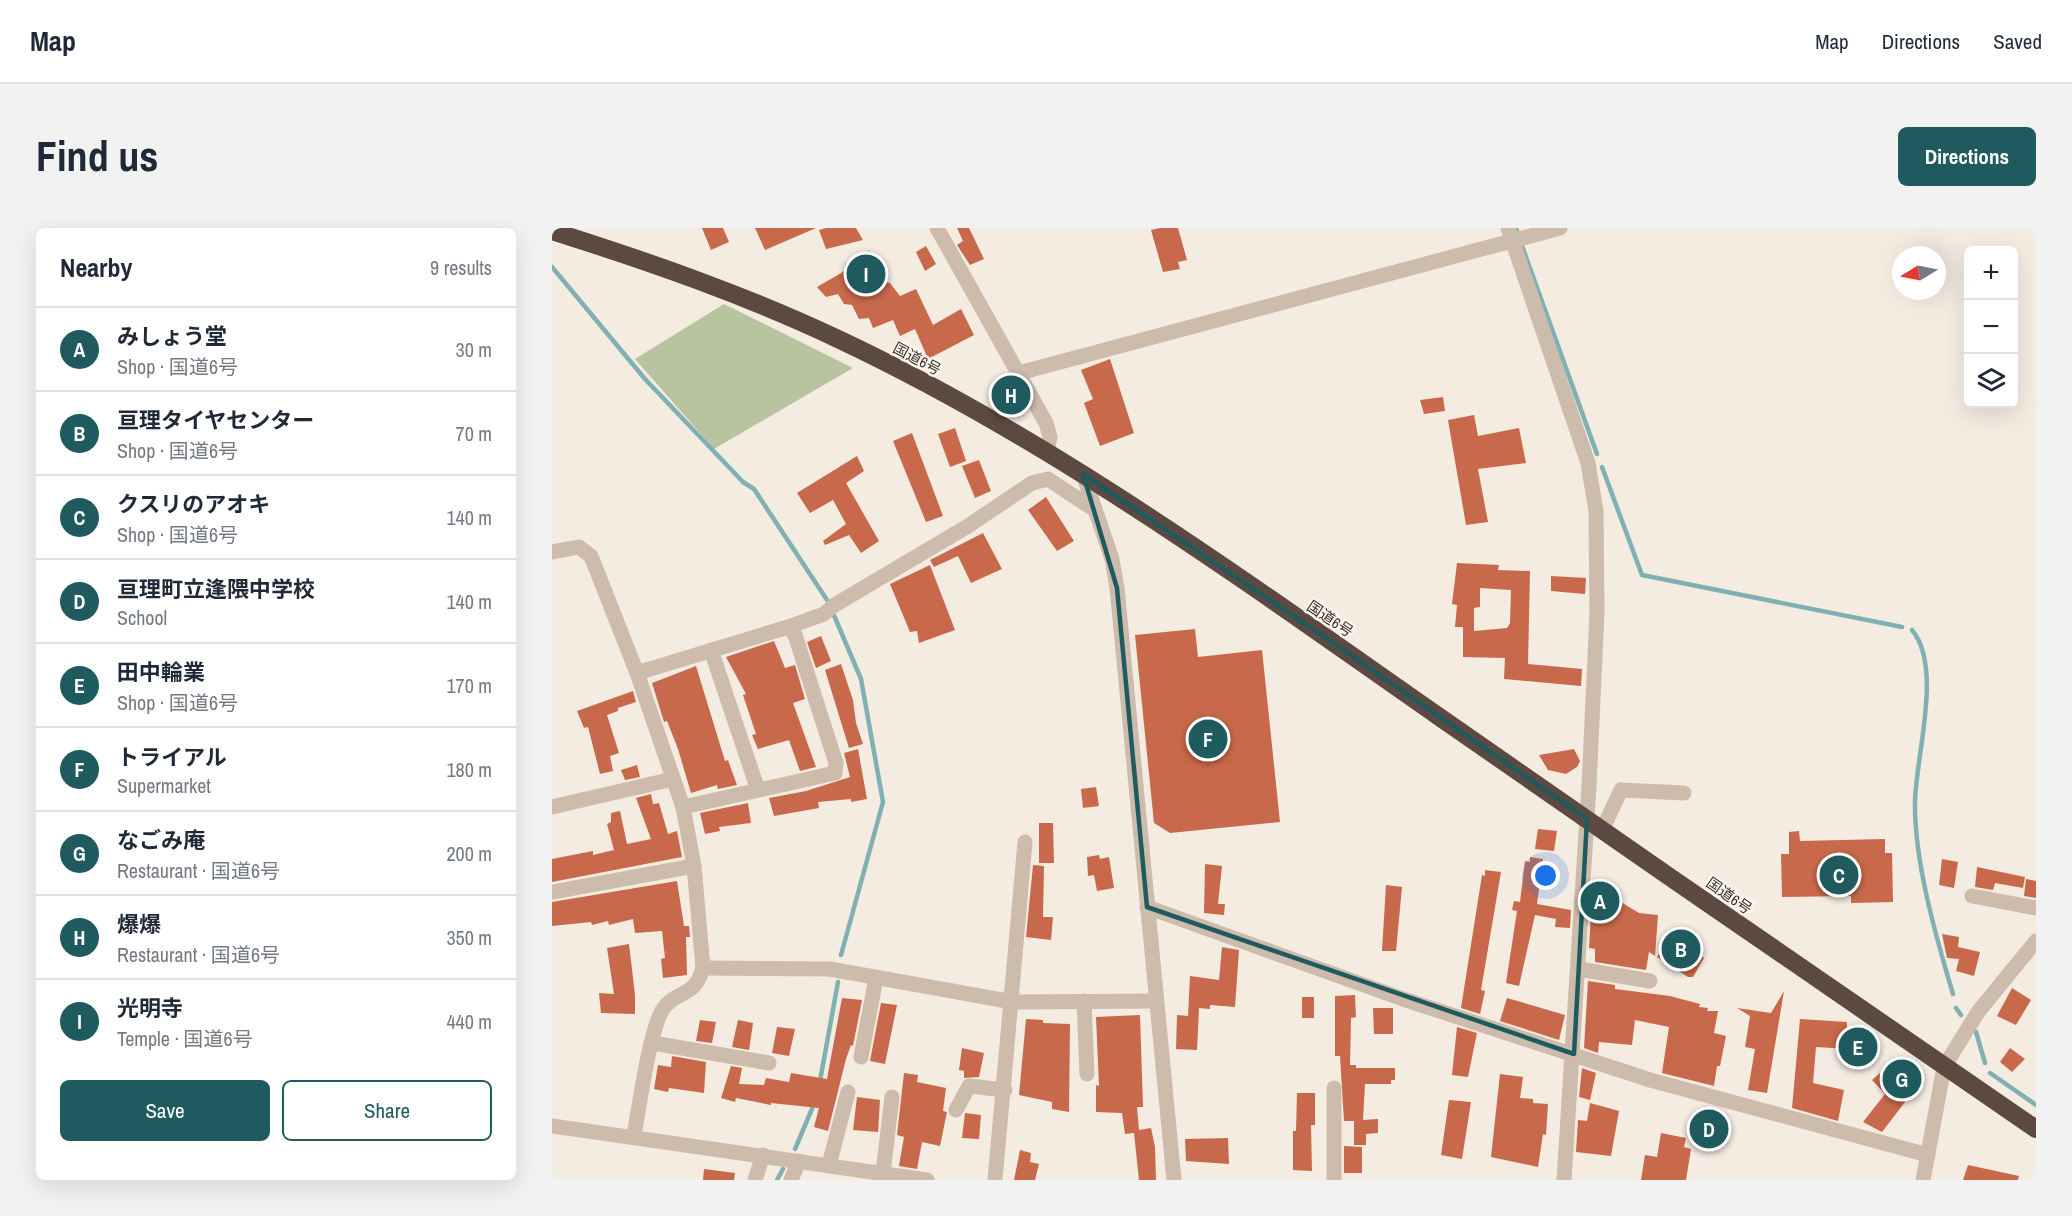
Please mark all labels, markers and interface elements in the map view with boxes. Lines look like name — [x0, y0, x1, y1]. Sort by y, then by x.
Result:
text: Map — [30, 22, 76, 60]
text: Map — [1815, 27, 1849, 56]
text: Directions — [1882, 27, 1960, 56]
text: Saved — [1993, 27, 2042, 56]
button: Directions — [1898, 127, 2036, 186]
text: Find us — [36, 128, 158, 184]
north arrow — [1892, 246, 1946, 300]
map controls — [1964, 246, 2018, 408]
button: + — [1964, 246, 2018, 300]
text: Nearby — [60, 250, 132, 285]
pin: I — [846, 252, 886, 296]
text: 9 results — [430, 254, 492, 281]
button: − — [1964, 300, 2018, 354]
text: みしょう堂 — [117, 321, 227, 351]
text: A — [74, 336, 85, 363]
text: 30 m — [456, 336, 492, 363]
street label: 国道6号 — [889, 337, 945, 380]
text: Shop · 国道6号 — [117, 353, 238, 380]
button: layers — [1964, 354, 2018, 408]
pin: H — [992, 372, 1030, 418]
text: 亘理タイヤセンター — [117, 405, 314, 435]
text: B — [74, 420, 85, 447]
text: 70 m — [456, 420, 492, 447]
text: Shop · 国道6号 — [117, 437, 238, 464]
text: クスリのアオキ — [117, 489, 270, 519]
text: C — [74, 504, 85, 531]
text: 140 m — [446, 504, 492, 531]
text: Shop · 国道6号 — [117, 521, 238, 548]
text: 亘理町立逢隈中学校 — [117, 574, 315, 604]
text: D — [74, 588, 85, 615]
text: 140 m — [446, 588, 492, 615]
street label: 国道6号 — [1303, 595, 1358, 642]
text: School — [117, 604, 167, 631]
text: 田中輪業 — [117, 657, 205, 687]
text: E — [74, 672, 85, 699]
text: 170 m — [446, 672, 492, 699]
text: Shop · 国道6号 — [117, 689, 238, 716]
pin: F — [1188, 716, 1228, 762]
text: トライアル — [117, 742, 227, 772]
text: F — [74, 756, 85, 783]
text: 180 m — [446, 756, 492, 783]
text: Supermarket — [117, 772, 211, 799]
text: なごみ庵 — [117, 825, 205, 855]
text: G — [73, 840, 86, 867]
text: 200 m — [446, 840, 492, 867]
pin: C — [1820, 852, 1858, 898]
text: Restaurant · 国道6号 — [117, 857, 280, 884]
your location — [1531, 861, 1560, 890]
street label: 国道6号 — [1702, 872, 1757, 919]
pin: A — [1580, 878, 1620, 924]
text: 爆爆 — [117, 909, 161, 939]
text: H — [74, 924, 85, 951]
text: 350 m — [446, 924, 492, 951]
pin: B — [1662, 926, 1700, 972]
text: Restaurant · 国道6号 — [117, 941, 280, 968]
text: 光明寺 — [117, 993, 183, 1023]
text: I — [77, 1008, 82, 1035]
text: 440 m — [446, 1008, 492, 1035]
pin: E — [1838, 1024, 1878, 1070]
text: Temple · 国道6号 — [117, 1025, 253, 1052]
pin: G — [1882, 1056, 1922, 1102]
button: Save — [60, 1080, 270, 1141]
button: Share — [282, 1080, 492, 1141]
pin: D — [1690, 1106, 1728, 1152]

